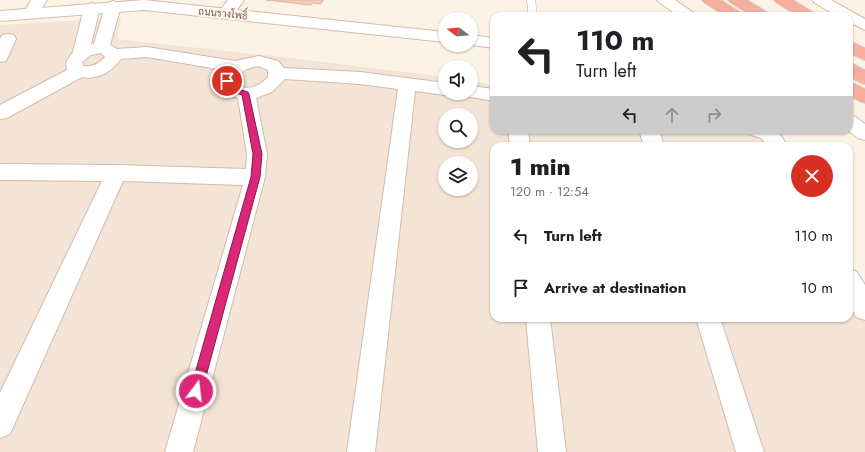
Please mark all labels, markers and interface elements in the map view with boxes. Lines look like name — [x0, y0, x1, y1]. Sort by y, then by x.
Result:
street label: ถนนรางโพธิ์ — [198, 2, 249, 24]
north arrow — [438, 12, 478, 52]
map controls — [438, 12, 478, 196]
text: 110 m — [576, 20, 654, 61]
icon: left — [510, 28, 562, 80]
text: Turn left — [576, 58, 636, 84]
button: sound — [438, 60, 478, 100]
pin — [210, 64, 244, 98]
icon: arrive — [216, 70, 238, 92]
icon: left — [619, 104, 641, 126]
icon: ahead — [661, 104, 683, 126]
icon: right — [703, 104, 725, 126]
button: search — [438, 108, 478, 148]
text: 1 min — [510, 149, 571, 184]
button: close — [791, 155, 833, 197]
button: layers — [438, 156, 478, 196]
text: 120 m · 12:54 — [510, 182, 589, 201]
icon: left — [510, 225, 532, 247]
text: Turn left — [544, 225, 602, 247]
text: 110 m — [794, 225, 833, 247]
icon: arrive — [510, 277, 532, 299]
text: Arrive at destination — [544, 277, 686, 299]
text: 10 m — [801, 277, 833, 299]
position arrow — [175, 370, 217, 412]

